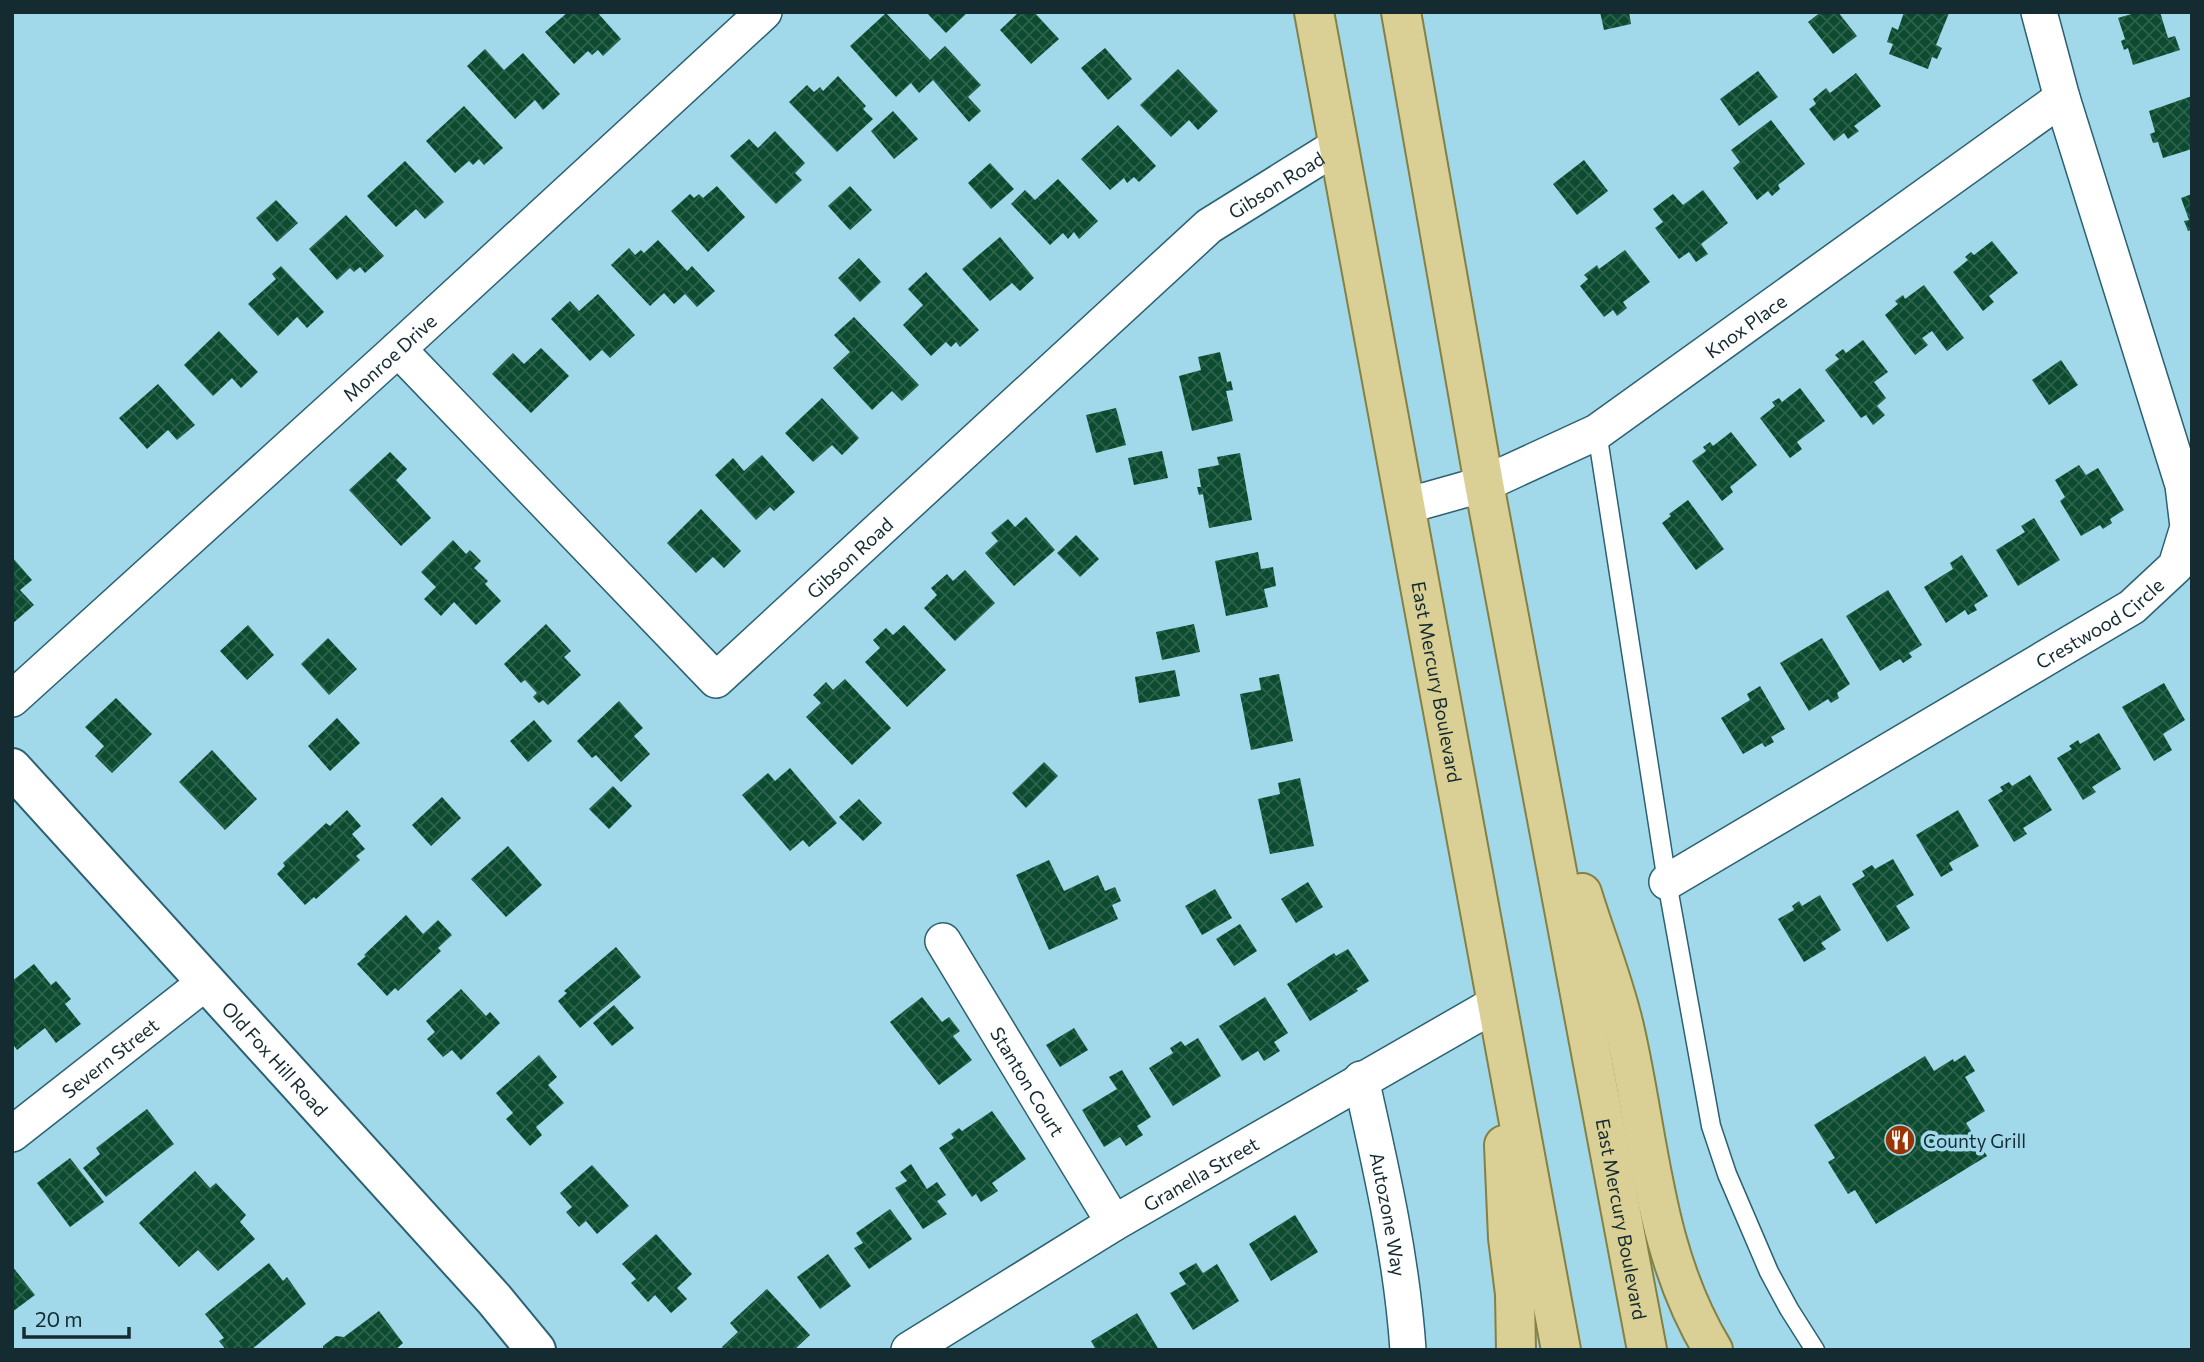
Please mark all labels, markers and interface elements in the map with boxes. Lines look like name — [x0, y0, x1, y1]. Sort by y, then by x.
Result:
street label: Gibson Road — [1224, 146, 1328, 223]
street label: Knox Place — [1700, 289, 1790, 362]
street label: Monroe Drive — [337, 309, 441, 405]
street label: Gibson Road — [801, 512, 897, 603]
street label: Crestwood Circle — [2031, 573, 2168, 673]
street label: East Mercury Boulevard — [1408, 579, 1467, 784]
street label: Old Fox Hill Road — [218, 996, 333, 1120]
street label: Severn Street — [57, 1012, 163, 1102]
street label: Stanton Court — [986, 1022, 1070, 1140]
street label: East Mercury Boulevard — [1592, 1116, 1653, 1321]
restaurant icon: County Grill — [1883, 1123, 1917, 1157]
place label: County Grill — [1923, 1129, 2026, 1152]
street label: Granella Street — [1139, 1131, 1262, 1215]
street label: Autozone Way — [1366, 1150, 1412, 1278]
scale bar — [24, 1296, 130, 1340]
text: 20 m — [35, 1306, 83, 1331]

